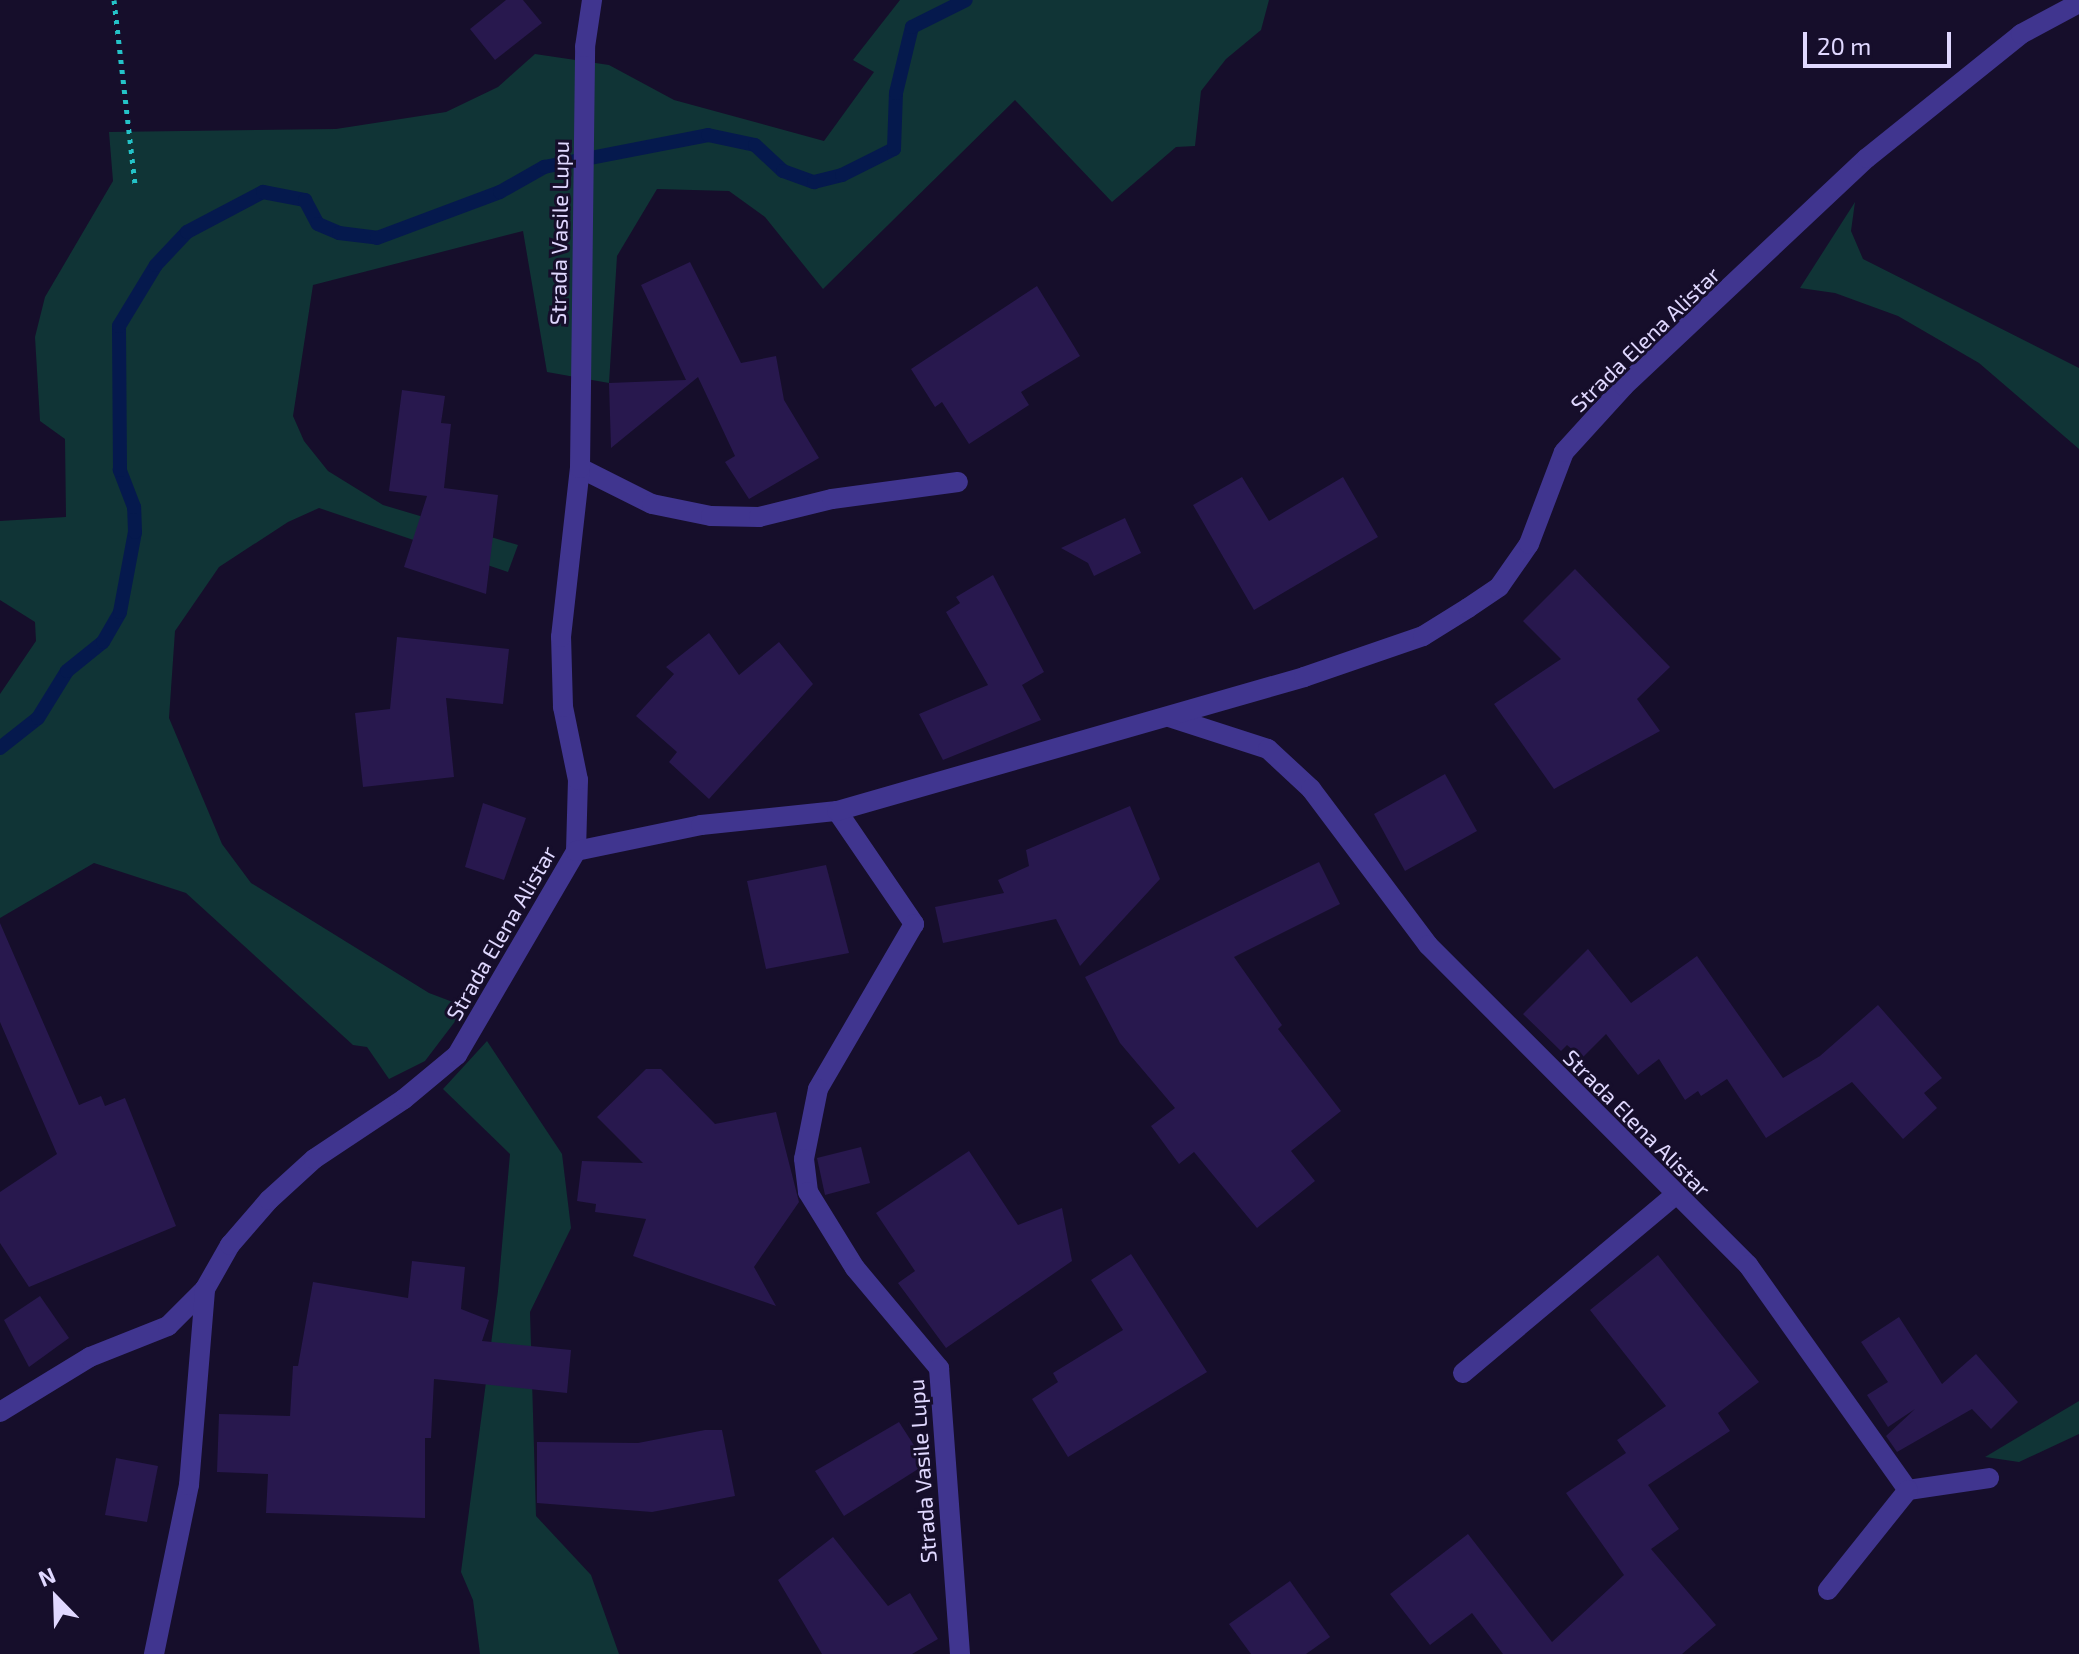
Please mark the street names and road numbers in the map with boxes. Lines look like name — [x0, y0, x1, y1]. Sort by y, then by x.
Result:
street label: Strada Vasile Lupu — [544, 140, 574, 326]
street label: Strada Elena Alistar — [1565, 261, 1725, 417]
street label: Strada Elena Alistar — [440, 841, 562, 1025]
street label: Strada Elena Alistar — [1558, 1044, 1716, 1202]
street label: Strada Vasile Lupu — [902, 1378, 942, 1564]

